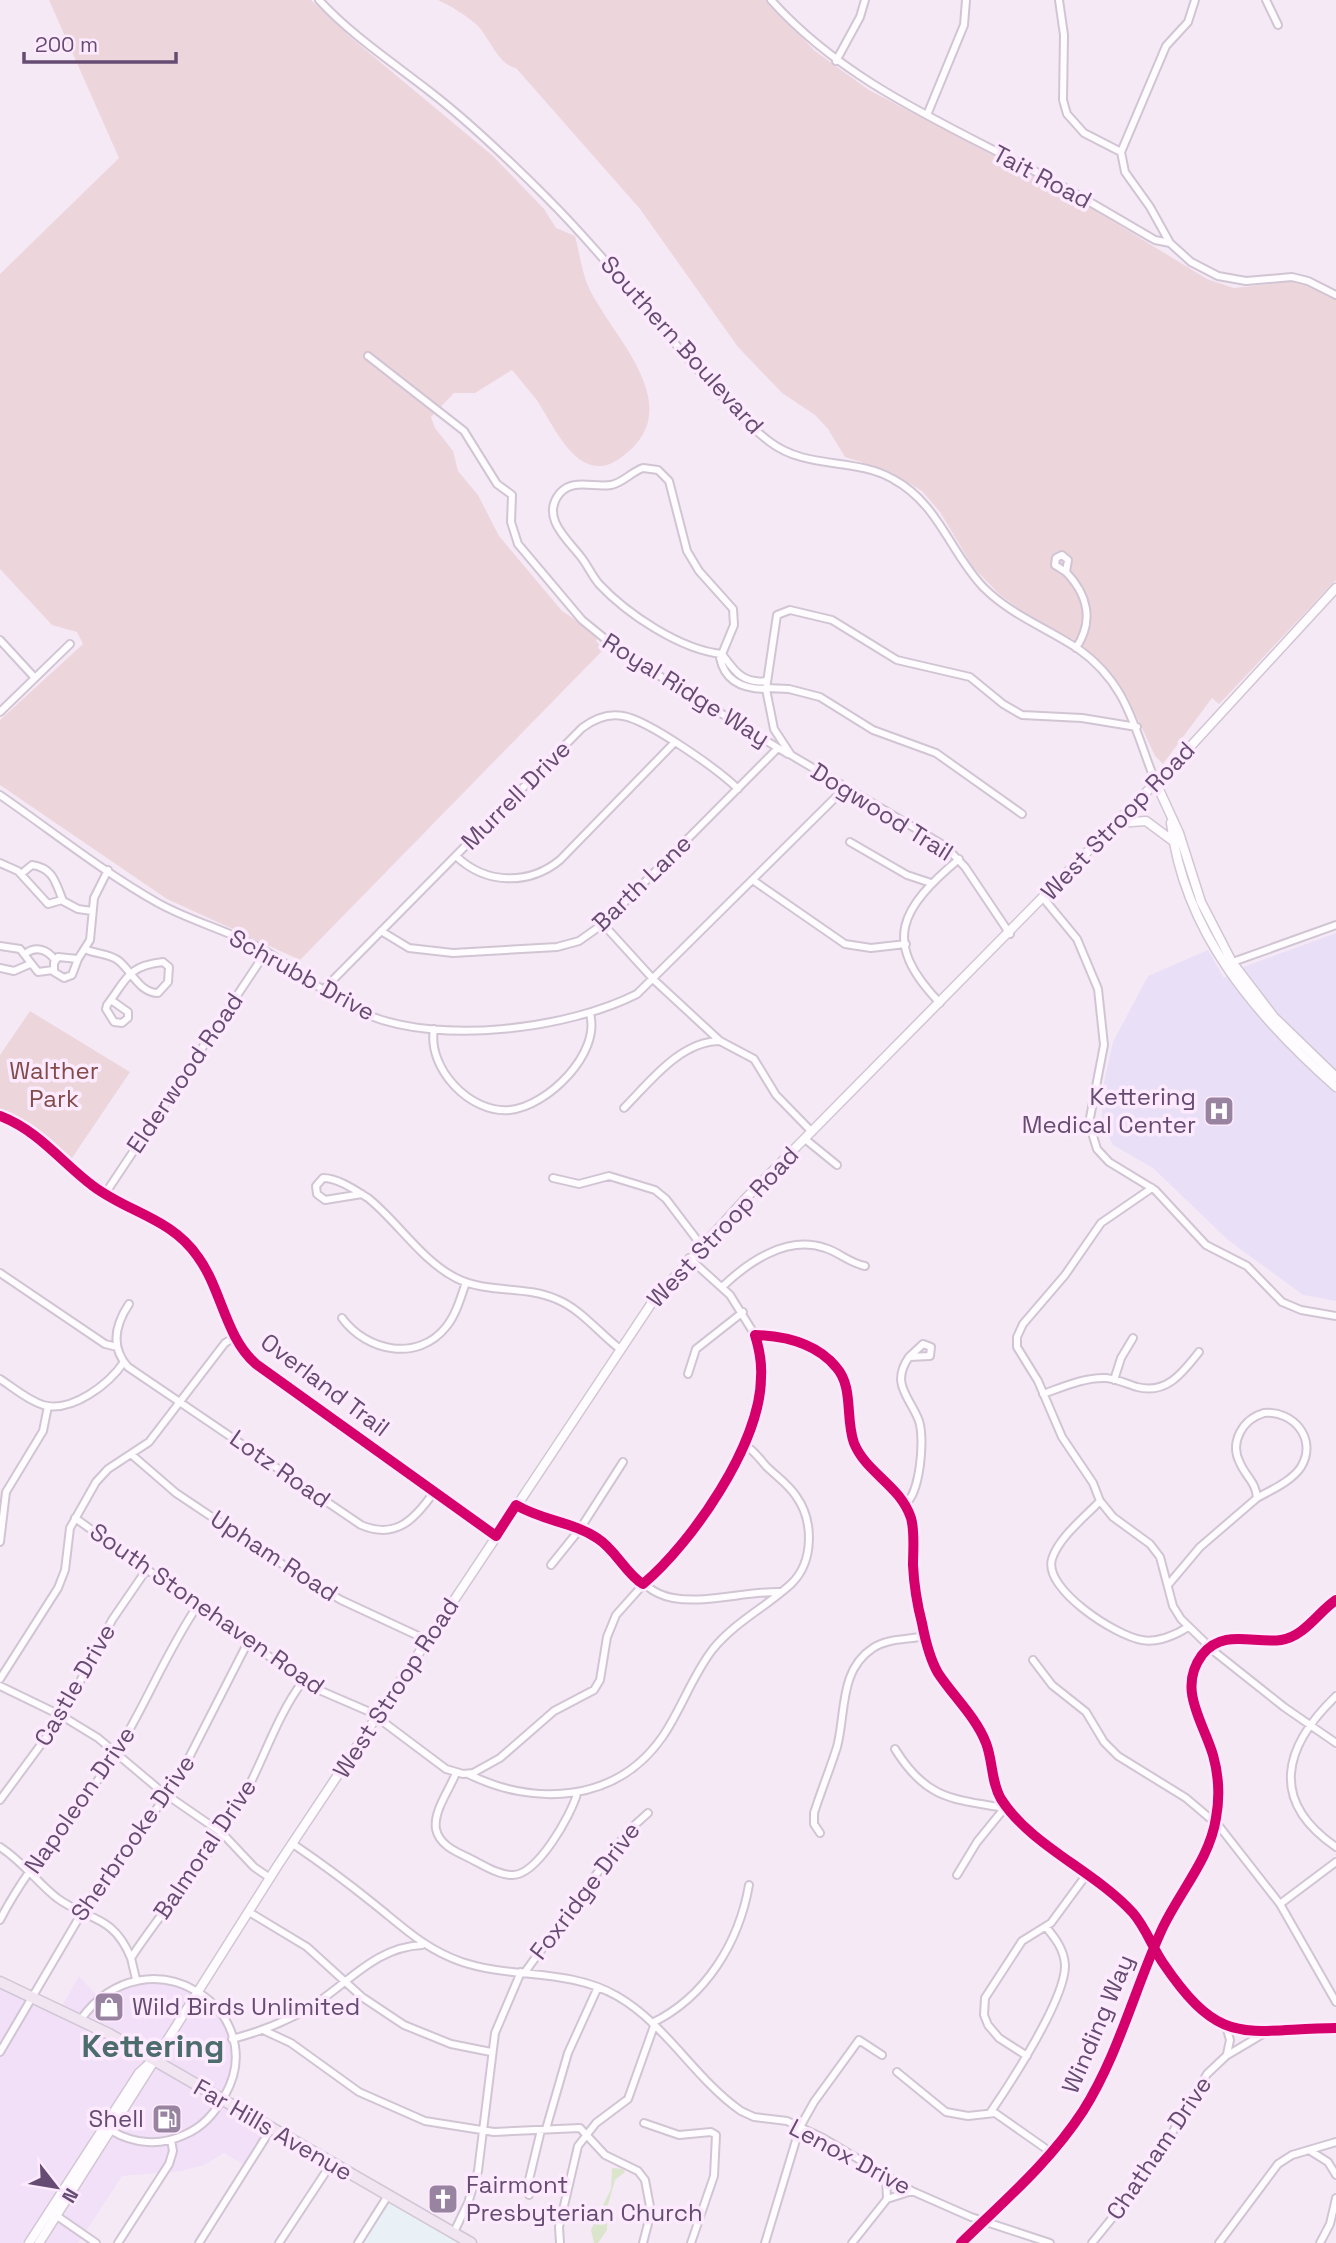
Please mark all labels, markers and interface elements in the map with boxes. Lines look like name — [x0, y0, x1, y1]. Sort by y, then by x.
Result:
scale bar — [24, 21, 177, 65]
text: 200 m — [35, 31, 98, 58]
street label: Tait Road — [987, 138, 1097, 216]
street label: Southern Boulevard — [594, 249, 771, 440]
street label: Royal Ridge Way — [597, 626, 776, 753]
street label: Murrell Drive — [454, 733, 577, 856]
street label: West Stroop Road — [1034, 735, 1201, 907]
street label: Dogwood Trail — [805, 755, 959, 868]
street label: Barth Lane — [585, 828, 698, 938]
street label: Schrubb Drive — [224, 922, 381, 1027]
street label: Elderwood Road — [119, 986, 250, 1159]
park label: Walther Park — [9, 1055, 99, 1114]
place label: Kettering Medical Center — [1022, 1081, 1196, 1140]
hospital icon: Kettering Medical Center — [1202, 1094, 1236, 1128]
street label: West Stroop Road — [640, 1140, 805, 1314]
street label: Overland Trail — [255, 1326, 396, 1443]
street label: Lotz Road — [224, 1423, 337, 1515]
street label: Upham Road — [205, 1503, 344, 1608]
street label: South Stonehaven Road — [84, 1516, 331, 1701]
street label: West Stroop Road — [326, 1592, 465, 1784]
street label: Castle Drive — [27, 1618, 122, 1752]
street label: Napoleon Drive — [17, 1720, 142, 1880]
street label: Sherbrooke Drive — [64, 1748, 202, 1927]
street label: Balmoral Drive — [146, 1772, 263, 1925]
street label: Foxridge Drive — [523, 1816, 647, 1966]
street label: Winding Way — [1054, 1950, 1141, 2098]
shop icon: Wild Birds Unlimited — [92, 1990, 126, 2024]
place label: Wild Birds Unlimited — [132, 1991, 360, 2022]
district label: Kettering — [82, 2026, 224, 2066]
street label: Chatham Drive — [1099, 2070, 1218, 2226]
street label: Far Hills Avenue — [188, 2072, 358, 2188]
fuel station icon: Shell — [150, 2102, 184, 2136]
place label: Shell — [89, 2103, 144, 2134]
street label: Lenox Drive — [784, 2111, 917, 2202]
north arrow — [21, 2152, 91, 2222]
place label: Fairmont Presbyterian Church — [466, 2169, 703, 2228]
church icon: Fairmont Presbyterian Church — [426, 2182, 460, 2216]
text: N — [56, 2184, 84, 2207]

